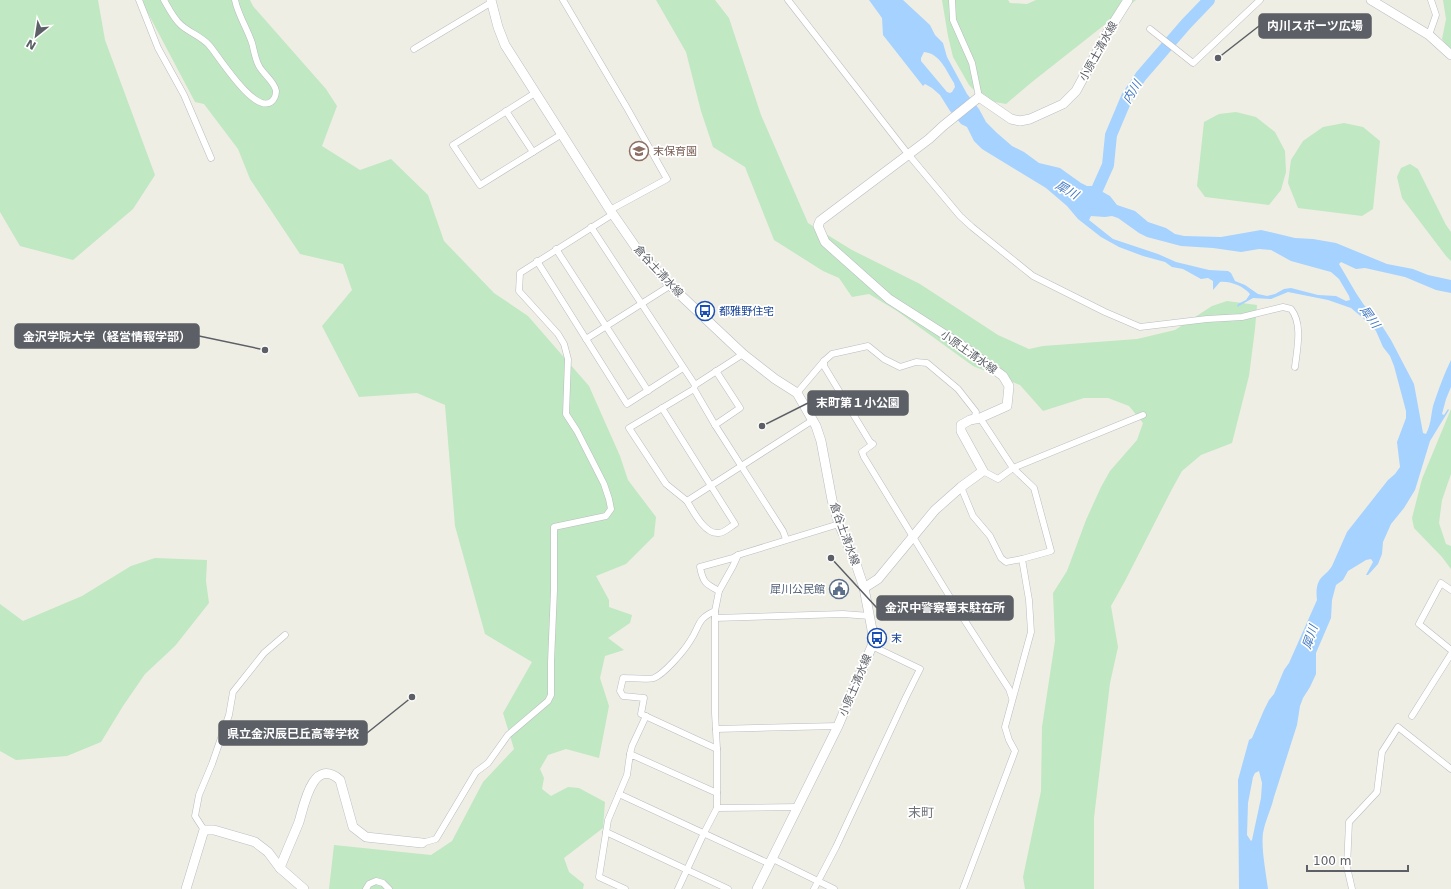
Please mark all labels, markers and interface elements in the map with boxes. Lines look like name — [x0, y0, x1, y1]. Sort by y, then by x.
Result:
callout: 内川スポーツ広場 — [1259, 14, 1371, 38]
north arrow — [16, 16, 56, 56]
street label: 小原土清水線 — [1077, 19, 1120, 83]
text: 内川スポーツ広場 — [1267, 19, 1363, 33]
text: N — [24, 36, 38, 52]
water label: 内川 — [1120, 76, 1145, 106]
school or university icon: 末保育園 — [628, 140, 650, 162]
place label: 末保育園 — [653, 145, 697, 158]
water label: 犀川 — [1053, 178, 1083, 203]
street label: 倉谷土清水線 — [631, 243, 686, 300]
bus stop icon: 都雅野住宅 — [694, 300, 716, 322]
water label: 犀川 — [1357, 303, 1384, 332]
place label: 都雅野住宅 — [719, 305, 774, 318]
callout: 金沢学院大学（経営情報学部） — [15, 324, 199, 348]
street label: 小原土清水線 — [938, 328, 999, 377]
text: 金沢学院大学（経営情報学部） — [23, 330, 191, 344]
callout: 末町第１小公園 — [808, 391, 908, 415]
text: 末町第１小公園 — [816, 396, 900, 410]
street label: 倉谷土清水線 — [827, 501, 862, 567]
public building icon: 犀川公民館 — [828, 578, 850, 600]
place label: 犀川公民館 — [770, 583, 825, 596]
callout: 金沢中警察署末駐在所 — [877, 596, 1013, 620]
text: 金沢中警察署末駐在所 — [885, 601, 1005, 615]
water label: 犀川 — [1299, 621, 1321, 651]
bus stop icon: 末 — [866, 627, 888, 649]
place label: 末 — [891, 632, 902, 645]
street label: 小原土清水線 — [837, 652, 874, 718]
callout: 県立金沢辰巳丘高等学校 — [219, 721, 367, 745]
text: 県立金沢辰巳丘高等学校 — [227, 727, 359, 741]
district label: 末町 — [908, 805, 934, 820]
scale bar — [1307, 847, 1408, 873]
text: 100 m — [1313, 854, 1351, 868]

